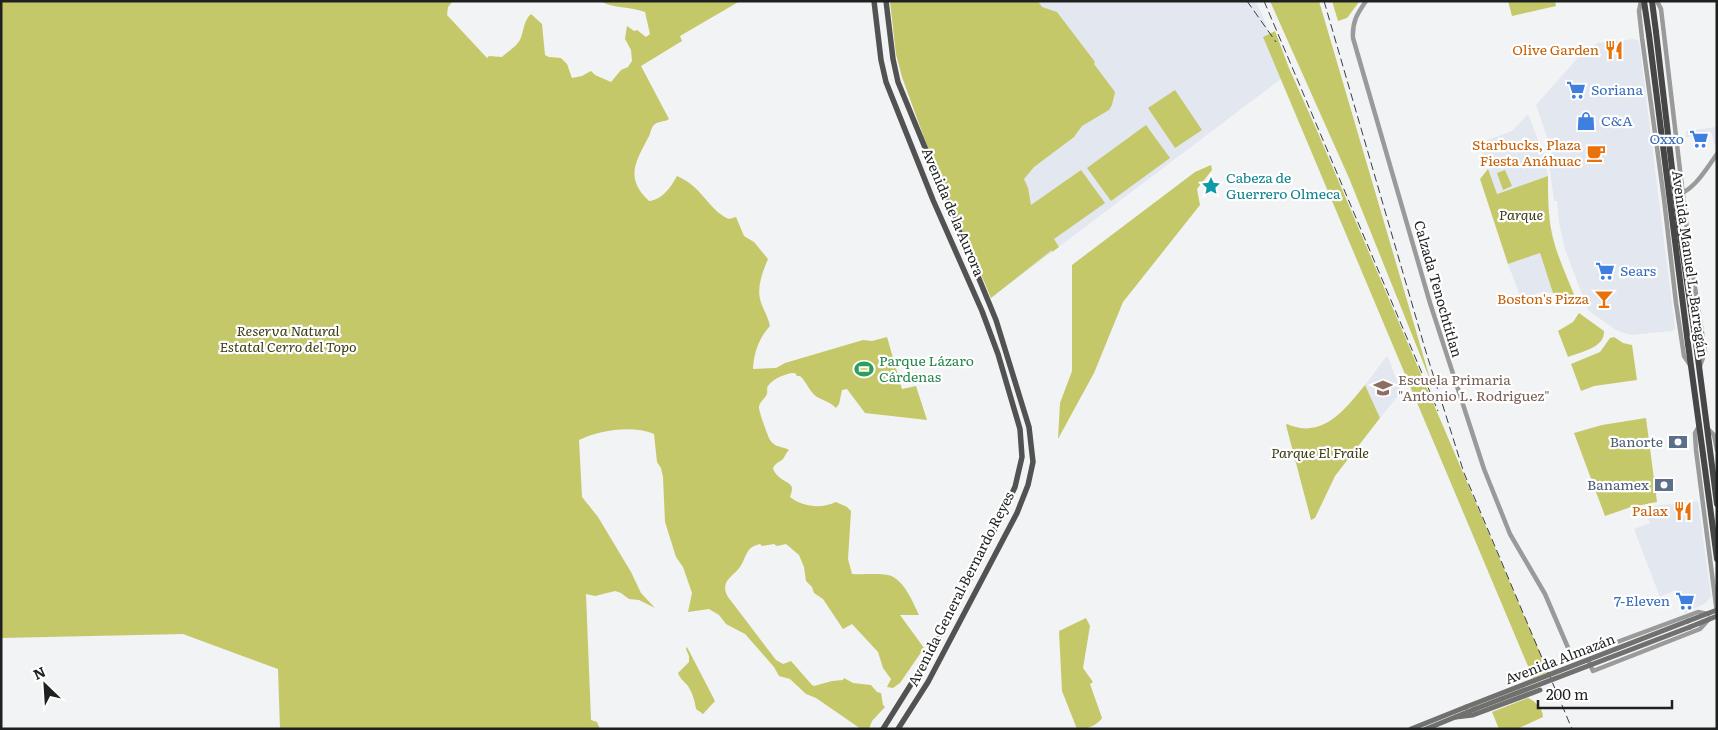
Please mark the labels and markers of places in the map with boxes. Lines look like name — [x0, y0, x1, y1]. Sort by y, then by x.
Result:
place label: Olive Garden — [1512, 39, 1599, 59]
restaurant icon: Olive Garden — [1603, 39, 1625, 61]
supermarket icon: Soriana — [1565, 79, 1587, 101]
place label: Soriana — [1591, 79, 1643, 99]
shop icon: C&A — [1575, 110, 1597, 132]
place label: C&A — [1601, 110, 1633, 130]
place label: Oxxo — [1649, 128, 1684, 148]
supermarket icon: Oxxo — [1688, 128, 1710, 150]
place label: Starbucks, Plaza Fiesta Anáhuac — [1472, 134, 1581, 170]
cafe icon: Starbucks, Plaza Fiesta Anáhuac — [1585, 142, 1607, 164]
place label: Cabeza de Guerrero Olmeca — [1226, 167, 1341, 203]
place icon: Cabeza de Guerrero Olmeca — [1200, 175, 1222, 197]
supermarket icon: Sears — [1594, 260, 1616, 282]
place label: Sears — [1620, 260, 1656, 280]
place label: Boston's Pizza — [1497, 288, 1589, 308]
bar icon: Boston's Pizza — [1593, 288, 1615, 310]
place label: Parque Lázaro Cárdenas — [879, 350, 974, 386]
sports icon: Parque Lázaro Cárdenas — [853, 358, 875, 380]
place label: Escuela Primaria "Antonio L. Rodriguez" — [1398, 369, 1550, 405]
school or university icon: Escuela Primaria "Antonio L. Rodriguez" — [1372, 377, 1394, 399]
place label: Banorte — [1610, 431, 1663, 451]
bank icon: Banorte — [1667, 431, 1689, 453]
place label: Banamex — [1587, 474, 1649, 494]
bank icon: Banamex — [1653, 474, 1675, 496]
place label: Palax — [1632, 500, 1668, 520]
restaurant icon: Palax — [1672, 500, 1694, 522]
place label: 7-Eleven — [1614, 590, 1670, 610]
supermarket icon: 7-Eleven — [1674, 590, 1696, 612]

